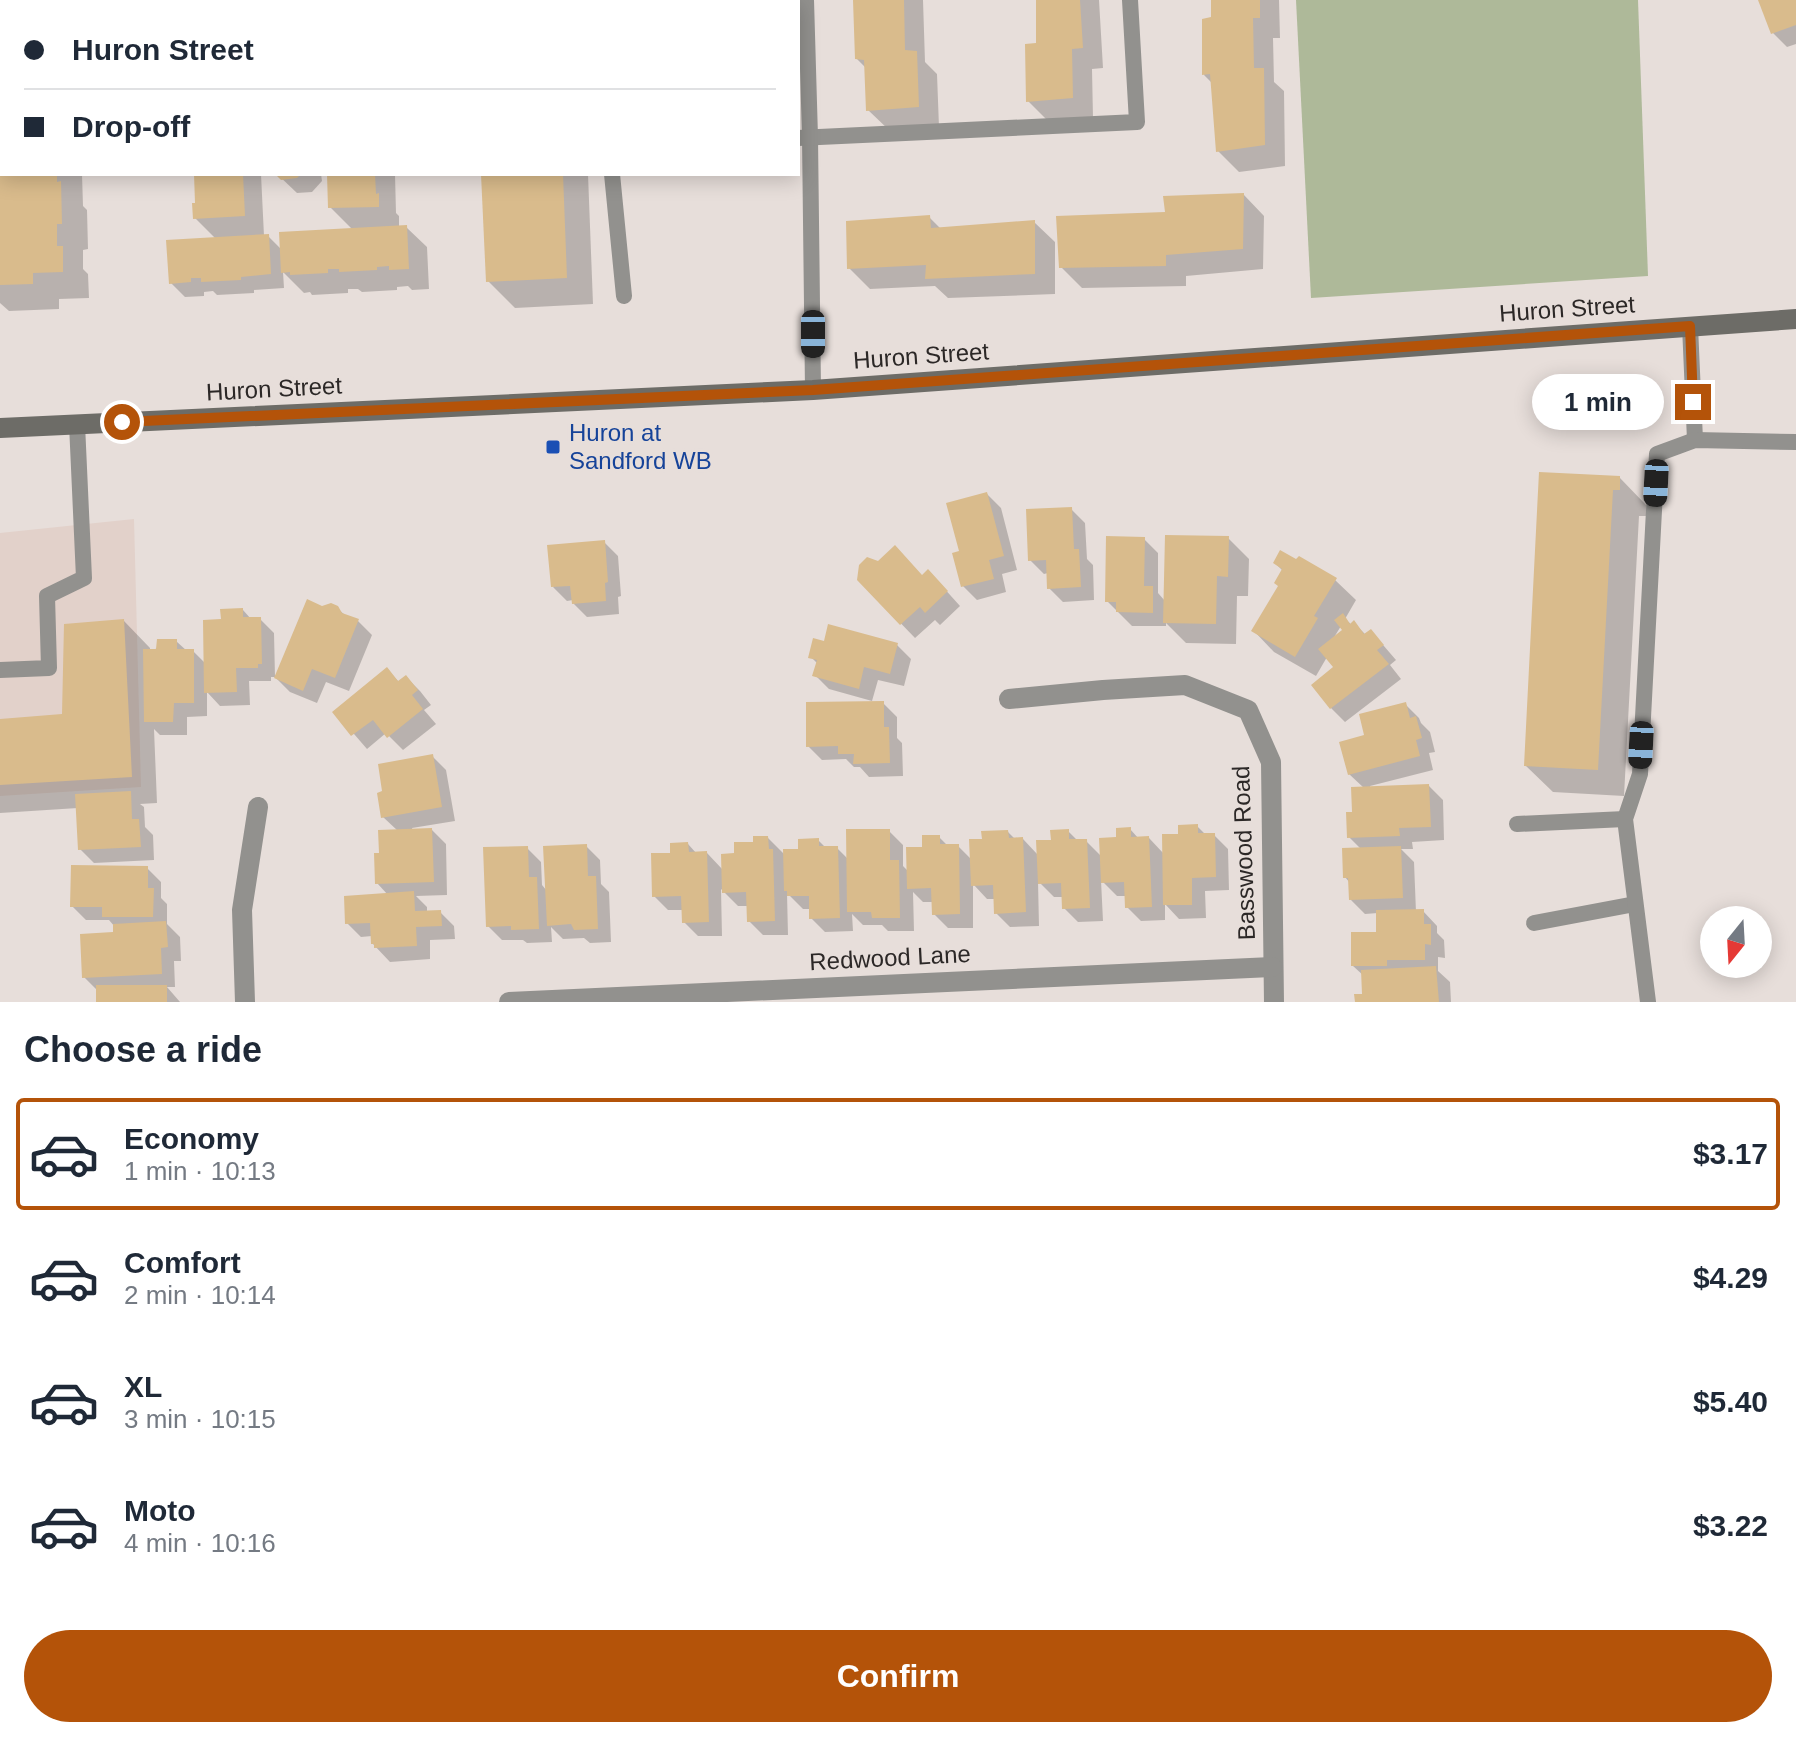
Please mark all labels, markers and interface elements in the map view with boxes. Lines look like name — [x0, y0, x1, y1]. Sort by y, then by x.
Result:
text: Huron Street — [72, 33, 254, 66]
text: Drop-off — [72, 110, 190, 143]
street label: Huron Street — [1498, 290, 1636, 327]
car — [801, 310, 825, 358]
street label: Huron Street — [852, 337, 990, 374]
street label: Huron Street — [205, 371, 343, 406]
callout: 1 min — [1533, 374, 1665, 430]
route end — [1675, 384, 1711, 420]
text: 1 min — [1564, 387, 1632, 417]
route start — [104, 404, 140, 440]
place label: Huron at Sandford WB — [569, 419, 712, 474]
marker: Huron at Sandford WB — [544, 438, 562, 456]
car — [1643, 458, 1669, 508]
car — [1628, 720, 1654, 770]
street label: Basswood Road — [1227, 765, 1260, 941]
north arrow — [1700, 906, 1772, 978]
map controls — [1700, 906, 1772, 978]
street label: Redwood Lane — [809, 940, 971, 975]
text: Choose a ride — [24, 1029, 262, 1070]
icon: car — [28, 1118, 100, 1190]
text: Economy — [124, 1122, 259, 1155]
text: $3.17 — [1693, 1137, 1768, 1170]
text: 1 min · 10:13 — [124, 1156, 276, 1186]
icon: car — [28, 1242, 100, 1314]
text: Comfort — [124, 1246, 241, 1279]
text: $4.29 — [1693, 1261, 1768, 1294]
text: 2 min · 10:14 — [124, 1280, 276, 1310]
icon: car — [28, 1366, 100, 1438]
text: XL — [124, 1370, 162, 1403]
text: $5.40 — [1693, 1385, 1768, 1418]
text: 3 min · 10:15 — [124, 1404, 276, 1434]
icon: car — [28, 1490, 100, 1562]
text: Moto — [124, 1494, 196, 1527]
text: $3.22 — [1693, 1509, 1768, 1542]
text: 4 min · 10:16 — [124, 1528, 276, 1558]
button: Confirm — [24, 1630, 1772, 1722]

